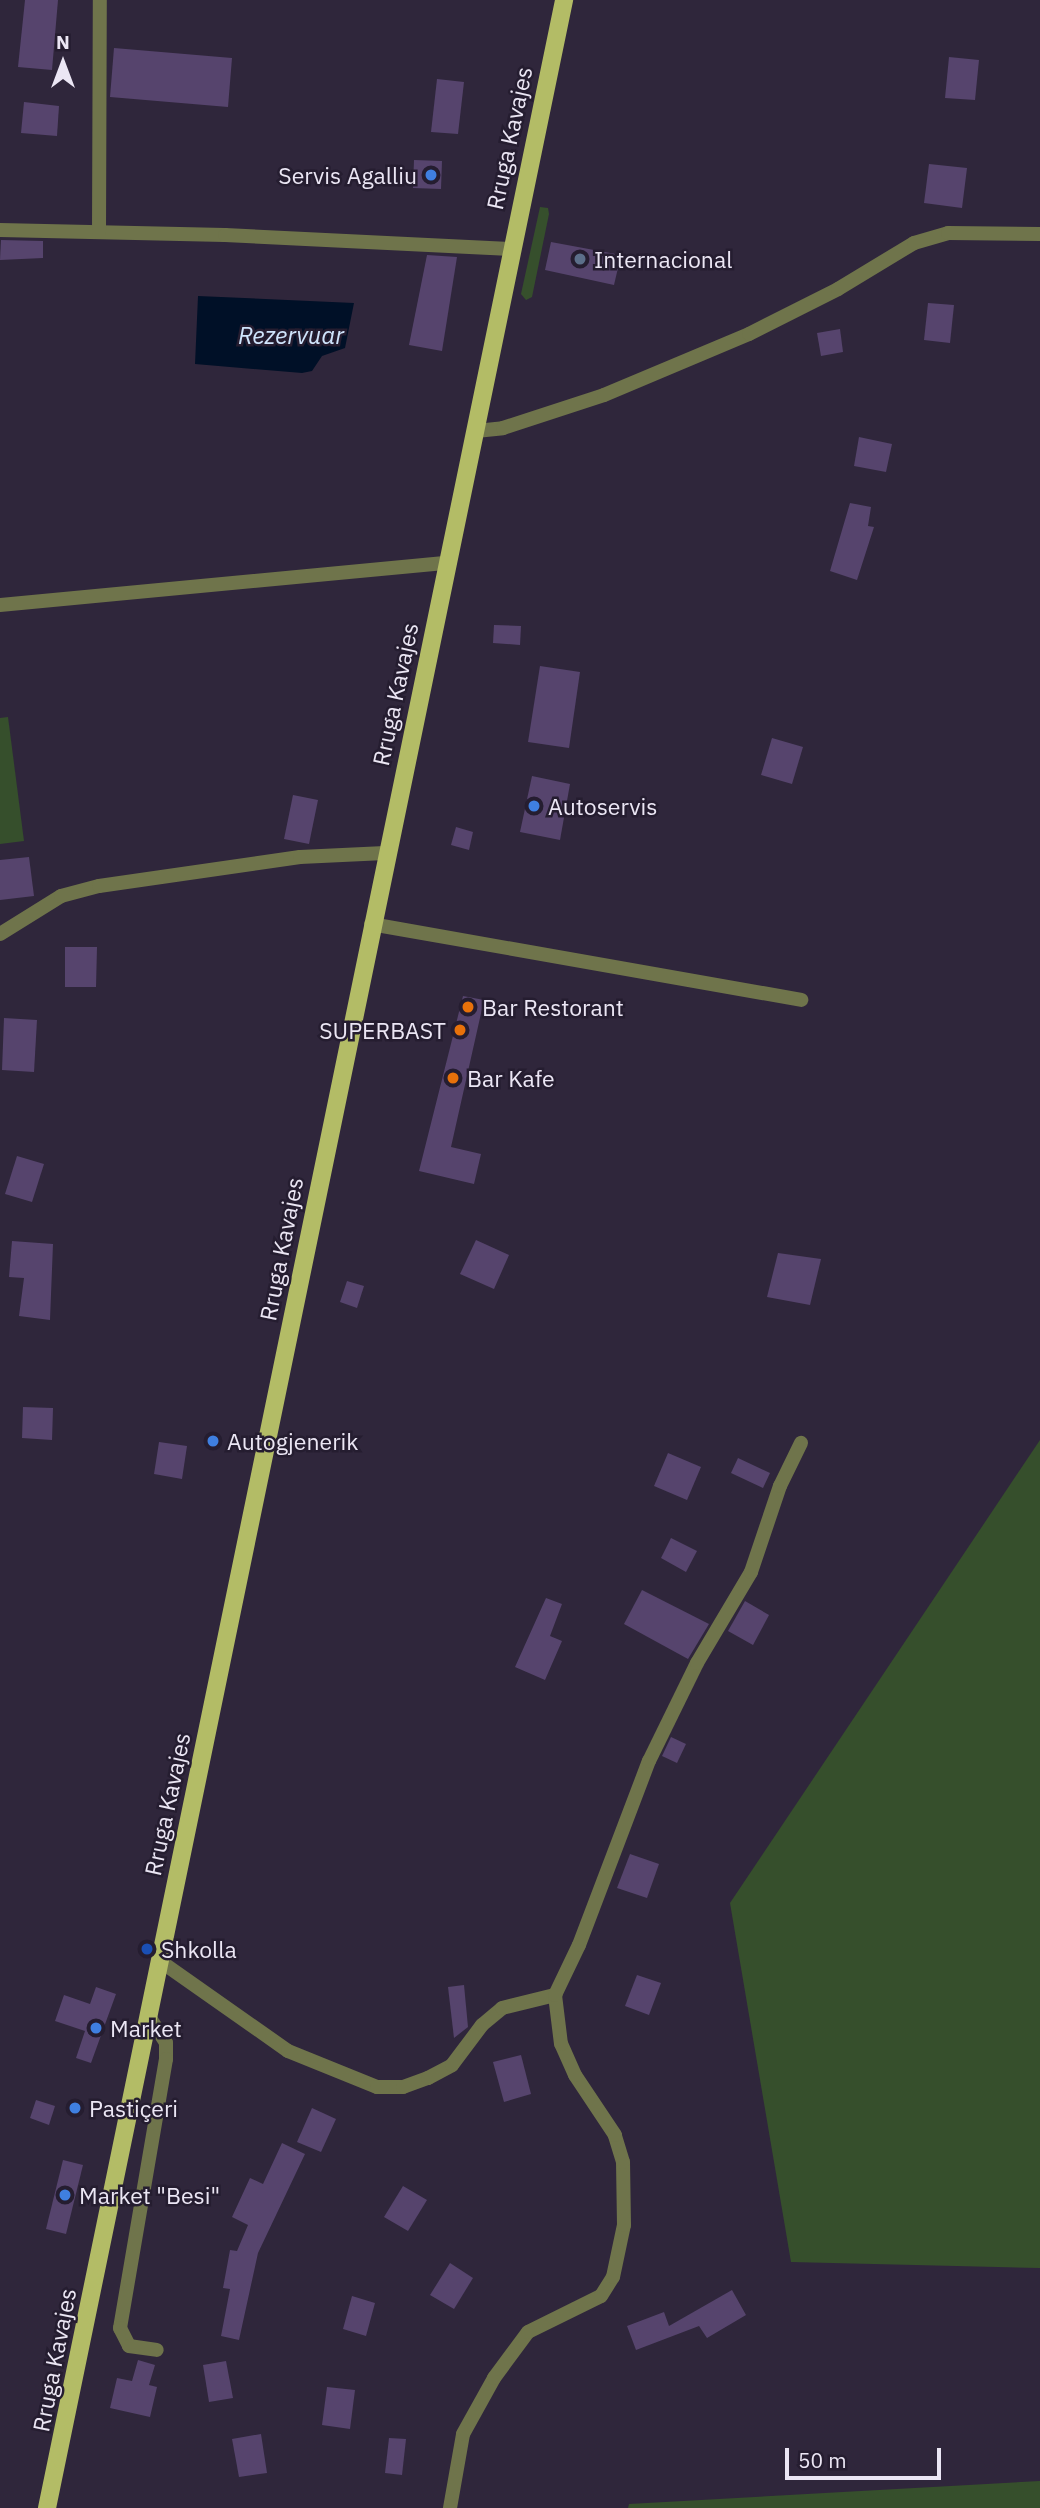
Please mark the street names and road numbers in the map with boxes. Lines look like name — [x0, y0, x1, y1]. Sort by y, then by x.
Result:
street label: Rruga Kavajes — [480, 64, 538, 212]
street label: Rruga Kavajes — [366, 620, 424, 768]
street label: Rruga Kavajes — [254, 1175, 308, 1323]
street label: Rruga Kavajes — [138, 1730, 196, 1878]
street label: Rruga Kavajes — [27, 2286, 81, 2434]

